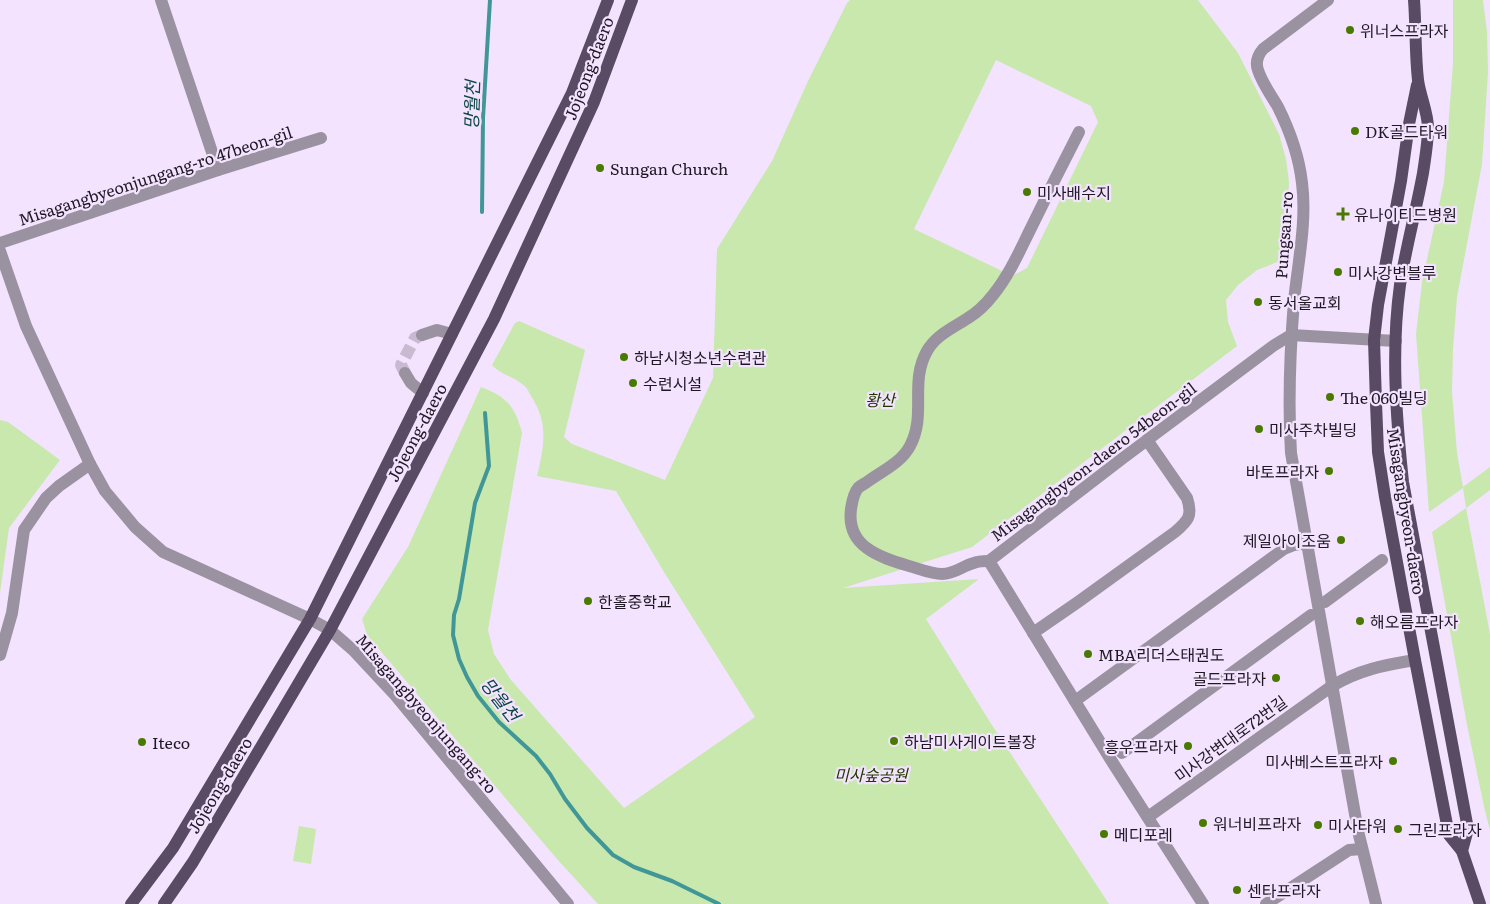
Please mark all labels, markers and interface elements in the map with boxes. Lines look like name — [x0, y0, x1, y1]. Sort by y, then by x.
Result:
street label: Jojeong-daero — [557, 13, 619, 123]
place label: 위너스프라자 — [1360, 18, 1449, 42]
marker: 위너스프라자 — [1344, 24, 1356, 36]
water label: 망월천 — [457, 77, 485, 130]
street label: Misagangbyeonjungang-ro 47beon-gil — [15, 119, 295, 231]
place label: DK골드타워 — [1365, 119, 1448, 143]
marker: DK골드타워 — [1349, 125, 1361, 137]
place label: Sungan Church — [610, 156, 729, 180]
marker: Sungan Church — [594, 162, 606, 174]
place label: 미사배수지 — [1037, 180, 1111, 204]
marker: 미사배수지 — [1021, 186, 1033, 198]
street label: Pungsan-ro — [1268, 190, 1298, 280]
place label: 유나이티드병원 — [1354, 202, 1457, 226]
marker: 유나이티드병원 — [1336, 207, 1350, 221]
place label: 미사강변블루 — [1348, 260, 1437, 284]
marker: 미사강변블루 — [1332, 266, 1344, 278]
place label: 동서울교회 — [1268, 290, 1342, 314]
marker: 동서울교회 — [1252, 296, 1264, 308]
place label: 하남시청소년수련관 — [634, 345, 767, 369]
marker: 하남시청소년수련관 — [618, 351, 630, 363]
place label: 수련시설 — [643, 371, 702, 395]
street label: Misagangbyeon-daero 54beon-gil — [985, 376, 1201, 546]
marker: 수련시설 — [627, 377, 639, 389]
street label: Jojeong-daero — [380, 378, 452, 486]
place label: The 060빌딩 — [1340, 385, 1428, 409]
park label: 황산 — [865, 387, 897, 411]
marker: The 060빌딩 — [1324, 391, 1336, 403]
place label: 미사주차빌딩 — [1269, 417, 1357, 441]
marker: 미사주차빌딩 — [1253, 423, 1265, 435]
street label: Misagangbyeon-daero — [1382, 426, 1432, 596]
place label: 바토프라자 — [1245, 459, 1319, 483]
marker: 바토프라자 — [1323, 465, 1335, 477]
place label: 제일아이조움 — [1243, 528, 1331, 552]
marker: 제일아이조움 — [1335, 534, 1347, 546]
place label: 한홀중학교 — [598, 589, 672, 613]
marker: 한홀중학교 — [582, 595, 594, 607]
place label: 해오름프라자 — [1370, 609, 1459, 633]
marker: 해오름프라자 — [1354, 615, 1366, 627]
street label: Misagangbyeonjungang-ro — [351, 628, 503, 798]
place label: MBA리더스태권도 — [1098, 642, 1225, 666]
marker: MBA리더스태권도 — [1082, 648, 1094, 660]
place label: 골드프라자 — [1192, 666, 1266, 690]
water label: 망월천 — [475, 671, 528, 729]
marker: 골드프라자 — [1270, 672, 1282, 684]
street label: 미사강변대로72번길 — [1169, 689, 1291, 787]
place label: 하남미사게이트볼장 — [904, 729, 1037, 753]
place label: Iteco — [152, 730, 190, 754]
street label: Jojeong-daero — [181, 732, 257, 838]
place label: 흥우프라자 — [1104, 734, 1178, 758]
marker: 하남미사게이트볼장 — [888, 735, 900, 747]
marker: Iteco — [136, 736, 148, 748]
marker: 흥우프라자 — [1182, 740, 1194, 752]
place label: 미사베스트프라자 — [1265, 749, 1383, 773]
marker: 미사베스트프라자 — [1387, 755, 1399, 767]
park label: 미사숲공원 — [834, 762, 909, 786]
place label: 워너비프라자 — [1213, 811, 1302, 835]
place label: 미사타워 — [1328, 813, 1387, 837]
marker: 워너비프라자 — [1197, 817, 1209, 829]
place label: 그린프라자 — [1408, 817, 1482, 841]
marker: 미사타워 — [1312, 819, 1324, 831]
place label: 메디포레 — [1114, 822, 1173, 846]
marker: 그린프라자 — [1392, 823, 1404, 835]
marker: 메디포레 — [1098, 828, 1110, 840]
place label: 센타프라자 — [1247, 878, 1321, 902]
marker: 센타프라자 — [1231, 884, 1243, 896]

